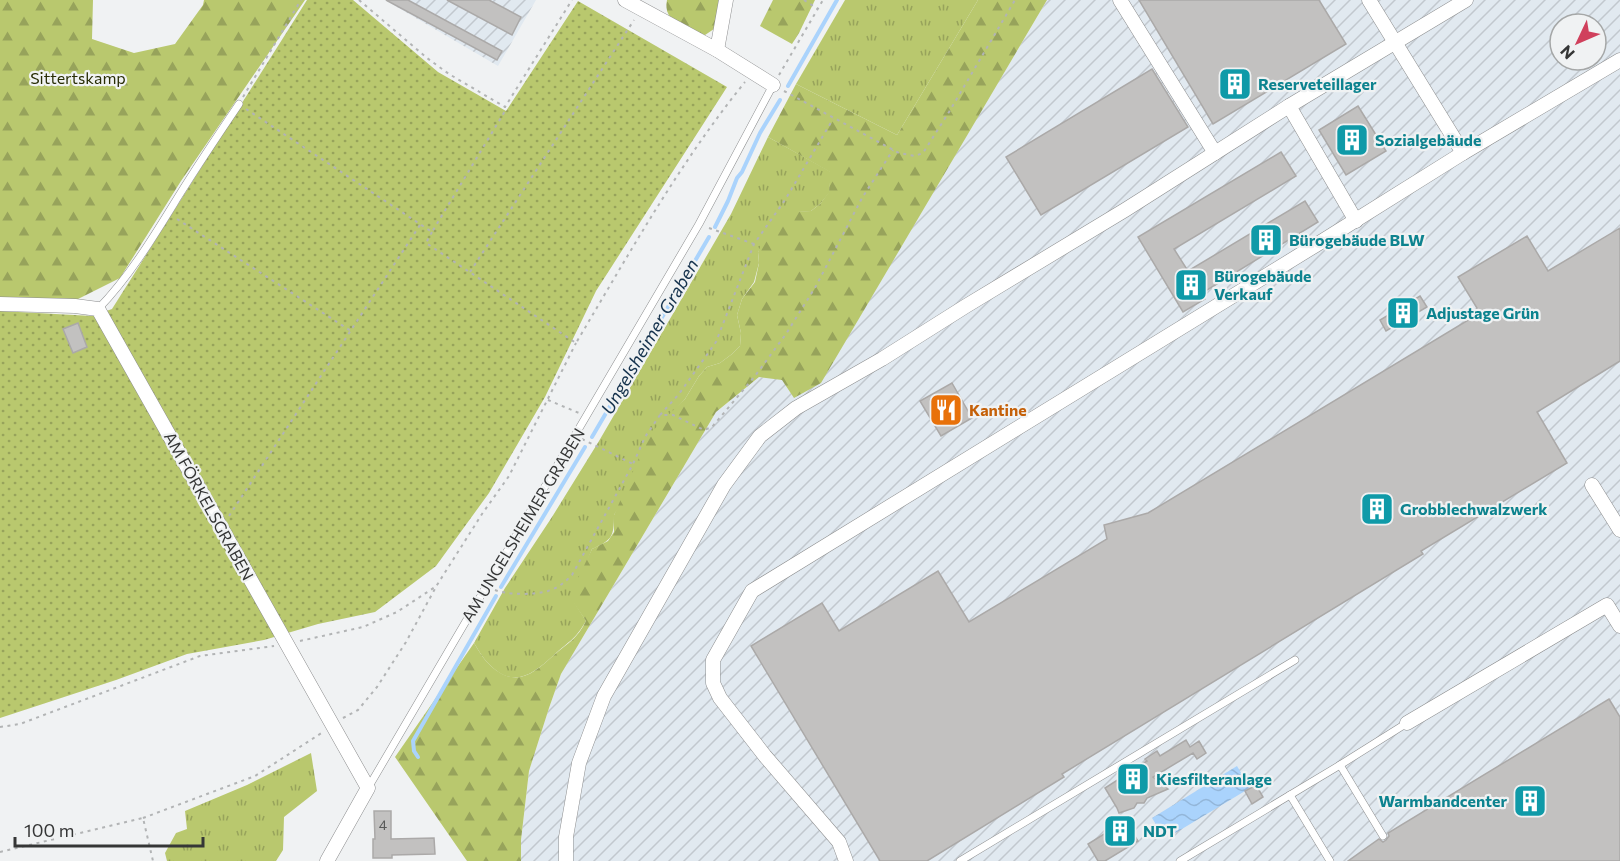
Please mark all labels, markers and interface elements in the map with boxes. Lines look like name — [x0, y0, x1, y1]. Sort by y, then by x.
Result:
north arrow — [1548, 12, 1608, 72]
text: N — [1556, 42, 1578, 64]
building icon: Reserveteillager — [1217, 66, 1253, 102]
park label: Sittertskamp — [30, 68, 126, 87]
place label: Reserveteillager — [1258, 74, 1377, 93]
building icon: Sozialgebäude — [1334, 122, 1370, 158]
place label: Sozialgebäude — [1375, 130, 1481, 149]
building icon: Bürogebäude BLW — [1248, 222, 1284, 258]
place label: Bürogebäude BLW — [1289, 230, 1425, 249]
water label: Ungelsheimer Graben — [596, 255, 703, 418]
place label: Bürogebäude Verkauf — [1214, 266, 1311, 303]
building icon: Bürogebäude Verkauf — [1173, 267, 1209, 303]
building icon: Adjustage Grün — [1385, 295, 1421, 331]
place label: Adjustage Grün — [1426, 303, 1539, 322]
restaurant icon: Kantine — [928, 392, 964, 428]
place label: Kantine — [969, 400, 1027, 419]
street label: AM UNGELSHEIMER GRABEN — [457, 424, 588, 625]
street label: AM FÖRKELSGRABEN — [161, 428, 258, 583]
building icon: Grobblechwalzwerk — [1359, 491, 1395, 527]
place label: Grobblechwalzwerk — [1400, 499, 1548, 518]
building icon: Kiesfilteranlage — [1115, 761, 1151, 797]
place label: Kiesfilteranlage — [1156, 769, 1272, 788]
building icon: Warmbandcenter — [1512, 783, 1548, 819]
place label: Warmbandcenter — [1378, 791, 1507, 810]
scale bar — [15, 810, 202, 848]
building icon: NDT — [1102, 813, 1138, 849]
house number: 4 — [379, 816, 388, 833]
text: 100 m — [24, 819, 74, 841]
place label: NDT — [1143, 821, 1177, 840]

